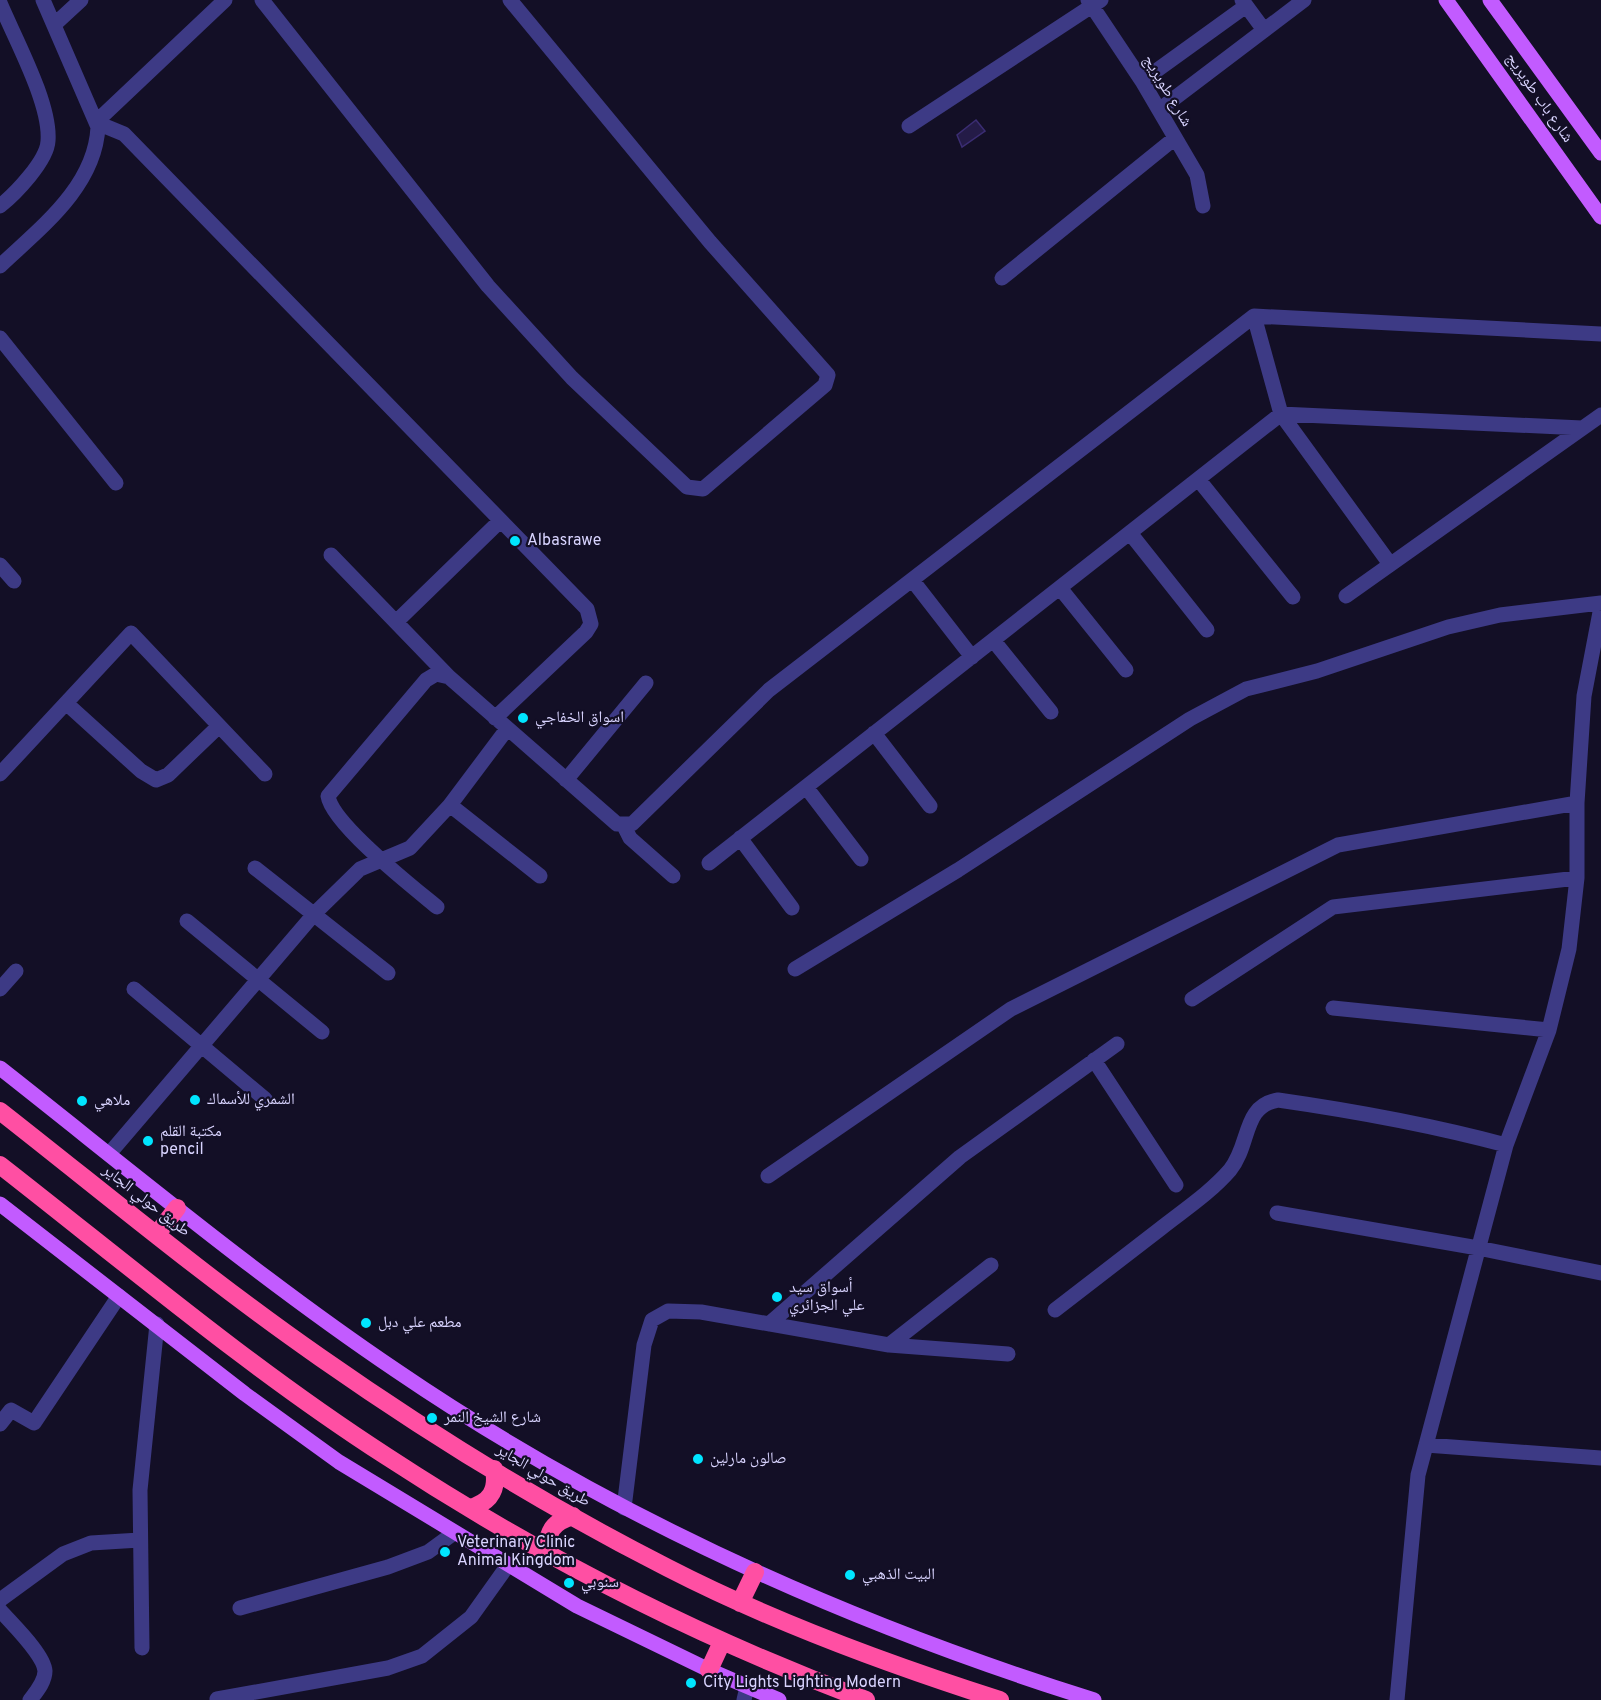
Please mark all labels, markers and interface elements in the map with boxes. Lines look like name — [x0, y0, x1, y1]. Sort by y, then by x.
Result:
street label: شارع باب طويريج — [1501, 49, 1577, 147]
street label: شارع طويريج — [1138, 51, 1196, 131]
place label: Albasrawe — [527, 531, 601, 551]
marker: Albasrawe — [508, 534, 522, 548]
place label: اسواق الخفاجي — [535, 708, 624, 729]
marker: اسواق الخفاجي — [516, 711, 530, 725]
place label: الشمري للأسماك — [207, 1090, 295, 1111]
place label: ملاهي — [94, 1091, 130, 1112]
marker: الشمري للأسماك — [188, 1093, 202, 1107]
marker: ملاهي — [75, 1094, 89, 1108]
place label: مكتبة القلم pencil — [160, 1122, 222, 1160]
marker: مكتبة القلم pencil — [141, 1134, 155, 1148]
street label: طريق حولي الجاير — [97, 1160, 194, 1242]
place label: أسواق سيد علي الجزائري — [789, 1277, 865, 1317]
marker: أسواق سيد علي الجزائري — [770, 1290, 784, 1304]
place label: مطعم علي دبل — [378, 1313, 461, 1334]
marker: مطعم علي دبل — [359, 1316, 373, 1330]
place label: شارع الشيخ النمر — [443, 1408, 541, 1428]
marker: شارع الشيخ النمر — [425, 1411, 439, 1425]
street label: طريق حولي الجاير — [491, 1440, 594, 1513]
place label: صالون مارلين — [710, 1449, 787, 1469]
marker: صالون مارلين — [691, 1452, 705, 1466]
place label: Veterinary Clinic Animal Kingdom — [457, 1533, 575, 1571]
marker: Veterinary Clinic Animal Kingdom — [438, 1545, 452, 1559]
place label: البيت الذهبي — [862, 1565, 935, 1586]
marker: البيت الذهبي — [843, 1568, 857, 1582]
place label: سنوبي — [581, 1573, 619, 1594]
marker: سنوبي — [562, 1576, 576, 1590]
place label: City Lights Lighting Modern — [703, 1673, 901, 1693]
marker: City Lights Lighting Modern — [684, 1676, 698, 1690]

